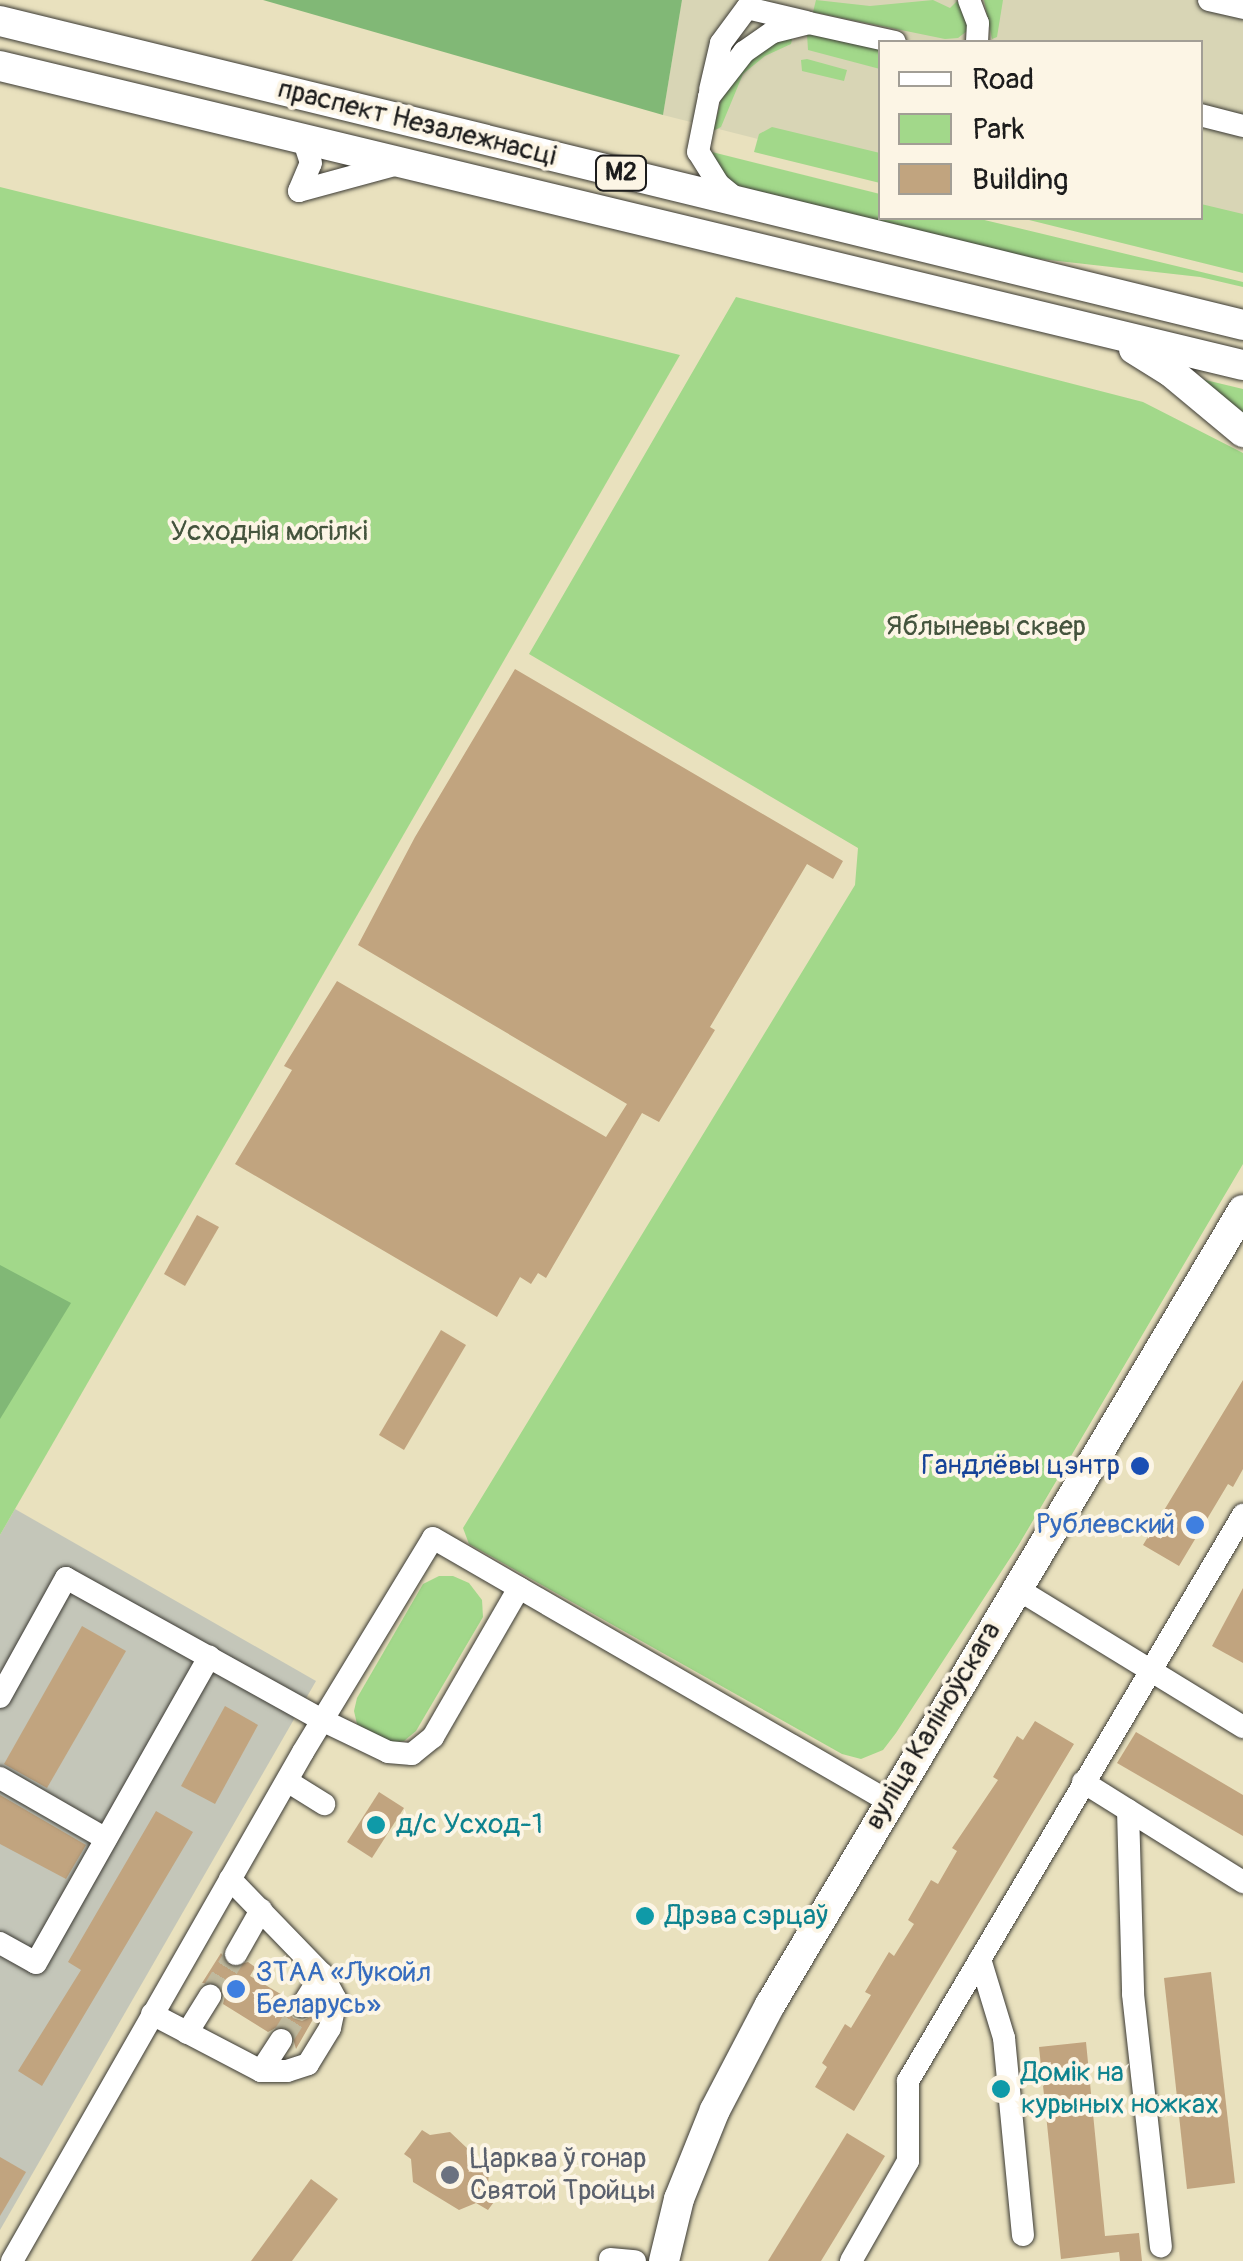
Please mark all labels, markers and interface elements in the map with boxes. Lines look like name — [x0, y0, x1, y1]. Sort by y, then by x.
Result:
legend — [878, 40, 1203, 220]
text: Road — [972, 61, 1034, 98]
street label: праспект Незалежнасці — [274, 72, 560, 174]
text: Park — [972, 111, 1025, 148]
road number: М2 — [594, 153, 648, 193]
text: Building — [972, 161, 1068, 198]
park label: Усходнія могілкі — [170, 515, 368, 549]
park label: Яблыневы сквер — [886, 610, 1086, 644]
place label: Гандлёвы цэнтр — [921, 1449, 1120, 1483]
marker: Гандлёвы цэнтр — [1129, 1455, 1151, 1477]
place label: Рублевский — [1036, 1508, 1175, 1542]
marker: Рублевский — [1184, 1514, 1206, 1536]
street label: вуліца Каліноўскага — [858, 1616, 1008, 1836]
place label: д/с Усход-1 — [396, 1808, 543, 1842]
marker: д/с Усход-1 — [365, 1814, 387, 1836]
place label: Дрэва сэрцаў — [665, 1899, 828, 1933]
marker: Дрэва сэрцаў — [634, 1905, 656, 1927]
place label: ЗТАА «Лукойл Беларусь» — [256, 1956, 431, 2022]
marker: ЗТАА «Лукойл Беларусь» — [225, 1978, 247, 2000]
place label: Домік на курыных ножках — [1021, 2056, 1219, 2122]
marker: Домік на курыных ножках — [990, 2078, 1012, 2100]
place label: Царква ў гонар Святой Тройцы — [470, 2142, 656, 2208]
marker: Царква ў гонар Святой Тройцы — [439, 2164, 461, 2186]

